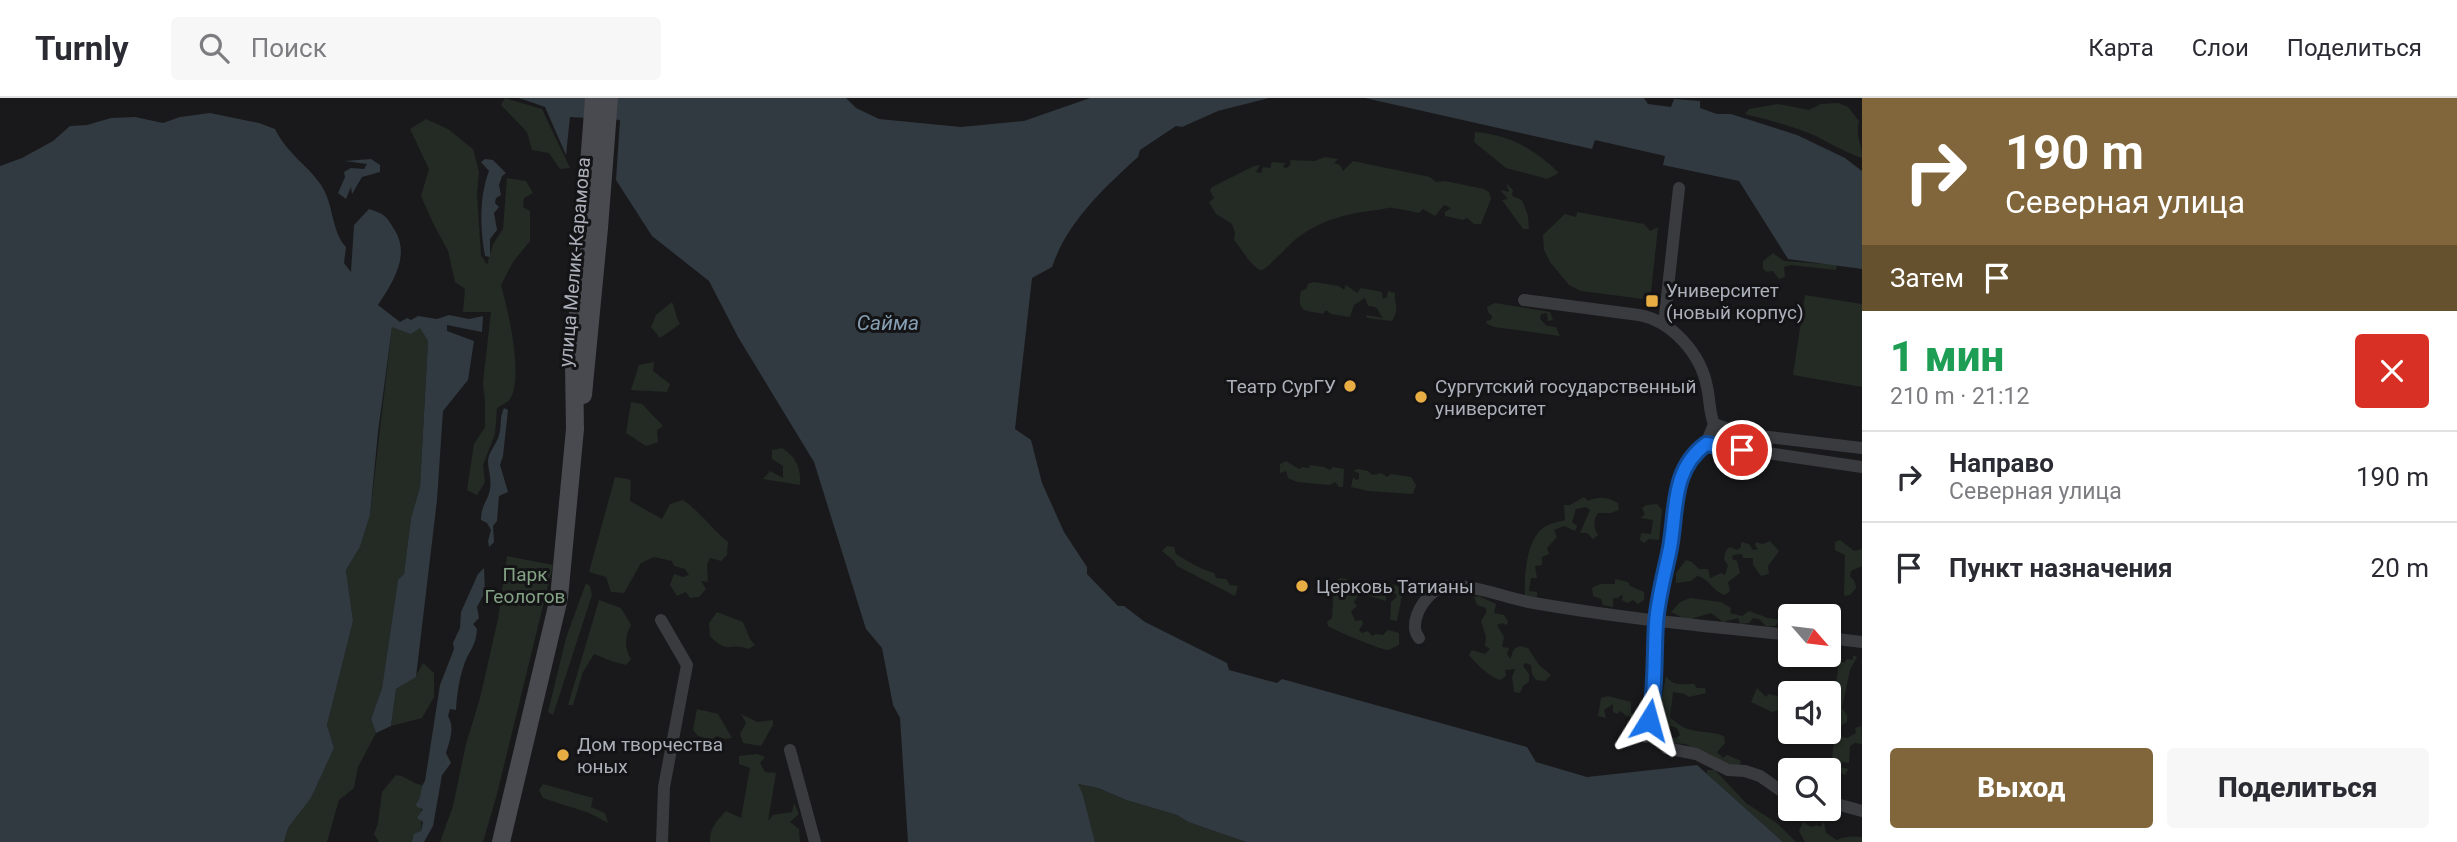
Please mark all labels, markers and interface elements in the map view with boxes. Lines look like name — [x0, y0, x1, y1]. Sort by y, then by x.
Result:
search box — [171, 17, 661, 80]
text: Turnly — [35, 29, 129, 68]
icon: search — [195, 29, 233, 67]
text: Поиск — [251, 33, 327, 63]
text: Карта — [2088, 34, 2154, 62]
text: Слои — [2192, 34, 2249, 62]
text: Поделиться — [2287, 34, 2422, 62]
text: 190 m — [2005, 124, 2144, 181]
icon: right — [1890, 126, 1981, 217]
street label: улица Мелик-Карамова — [554, 156, 595, 368]
text: Северная улица — [2005, 183, 2245, 221]
icon: arrive — [1978, 259, 2016, 297]
text: Затем — [1890, 263, 1964, 293]
place label: Университет (новый корпус) — [1666, 279, 1804, 324]
marker: Университет (новый корпус) — [1644, 293, 1660, 309]
water label: Сайма — [857, 311, 919, 335]
text: 1 мин — [1890, 332, 2004, 381]
button: close — [2355, 334, 2429, 408]
place label: Театр СурГУ — [1226, 375, 1336, 398]
place label: Сургутский государственный университет — [1435, 375, 1696, 420]
marker: Театр СурГУ — [1342, 378, 1358, 394]
text: 210 m · 21:12 — [1890, 383, 2029, 410]
marker: Сургутский государственный университет — [1413, 389, 1429, 405]
pin — [1712, 420, 1772, 480]
icon: arrive — [1723, 431, 1761, 469]
text: Направо — [1949, 448, 2054, 478]
icon: right — [1890, 458, 1928, 496]
text: 190 m — [2356, 462, 2429, 492]
text: Северная улица — [1949, 478, 2122, 505]
icon: arrive — [1890, 549, 1928, 587]
text: Пункт назначения — [1949, 553, 2173, 583]
text: 20 m — [2371, 553, 2429, 583]
park label: Парк Геологов — [485, 563, 565, 608]
place label: Церковь Татианы — [1316, 575, 1474, 598]
marker: Церковь Татианы — [1294, 578, 1310, 594]
north arrow — [1778, 604, 1841, 667]
map controls — [1778, 604, 1841, 821]
button: sound — [1778, 681, 1841, 744]
position arrow — [1612, 683, 1686, 757]
place label: Дом творчества юных — [577, 733, 723, 778]
marker: Дом творчества юных — [555, 747, 571, 763]
button: Выход — [1890, 748, 2153, 828]
button: Поделиться — [2167, 748, 2429, 828]
button: search — [1778, 758, 1841, 821]

